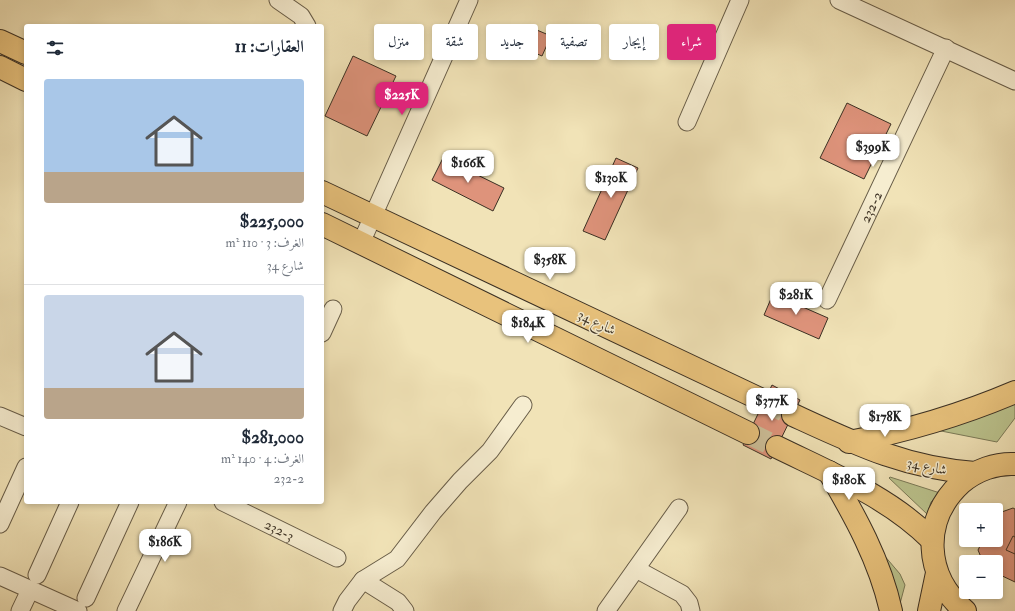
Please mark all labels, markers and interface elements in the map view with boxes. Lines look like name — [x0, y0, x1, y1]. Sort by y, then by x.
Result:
chip: منزل — [374, 24, 424, 60]
chip: شقة — [432, 24, 478, 60]
chip: جديد — [486, 24, 538, 60]
chip: تصفية — [546, 24, 601, 60]
chip: إيجار — [609, 24, 659, 60]
chip: شراء — [667, 24, 716, 60]
text: العقارات: 11 — [235, 36, 304, 57]
icon: filters — [44, 37, 66, 59]
pin: $225K — [374, 82, 430, 116]
text: $225K — [384, 87, 420, 103]
icon: home — [138, 105, 210, 177]
pin: $399K — [845, 134, 901, 168]
text: $399K — [856, 139, 890, 155]
pin: $166K — [440, 150, 496, 184]
text: $166K — [451, 155, 485, 171]
pin: $130K — [583, 165, 639, 199]
text: $130K — [595, 170, 627, 186]
street label: 232-2 — [857, 189, 886, 225]
text: $225,000 — [240, 211, 304, 232]
text: الغرف: 3 · 110 m² — [226, 235, 304, 251]
pin: $358K — [522, 247, 578, 281]
text: $358K — [533, 252, 567, 268]
text: شارع 34 — [267, 258, 304, 274]
pin: $281K — [768, 282, 824, 316]
text: $281K — [779, 287, 813, 303]
street label: شارع 34 — [574, 306, 619, 341]
pin: $184K — [500, 310, 556, 344]
text: $184K — [511, 315, 545, 331]
icon: home — [138, 321, 210, 393]
pin: $377K — [744, 388, 800, 422]
text: $377K — [755, 393, 789, 409]
pin: $178K — [857, 404, 913, 438]
text: $178K — [868, 409, 902, 425]
text: $281,000 — [242, 427, 304, 448]
text: الغرف: 4 · 140 m² — [221, 451, 304, 467]
street label: شارع 34 — [905, 454, 948, 482]
pin: $180K — [821, 467, 877, 501]
text: 232-2 — [274, 471, 304, 487]
text: $180K — [832, 472, 866, 488]
map controls — [959, 503, 1003, 599]
button: + — [959, 503, 1003, 547]
street label: 232-3 — [262, 516, 297, 545]
pin: $186K — [137, 529, 193, 563]
text: $186K — [148, 534, 182, 550]
button: − — [959, 555, 1003, 599]

